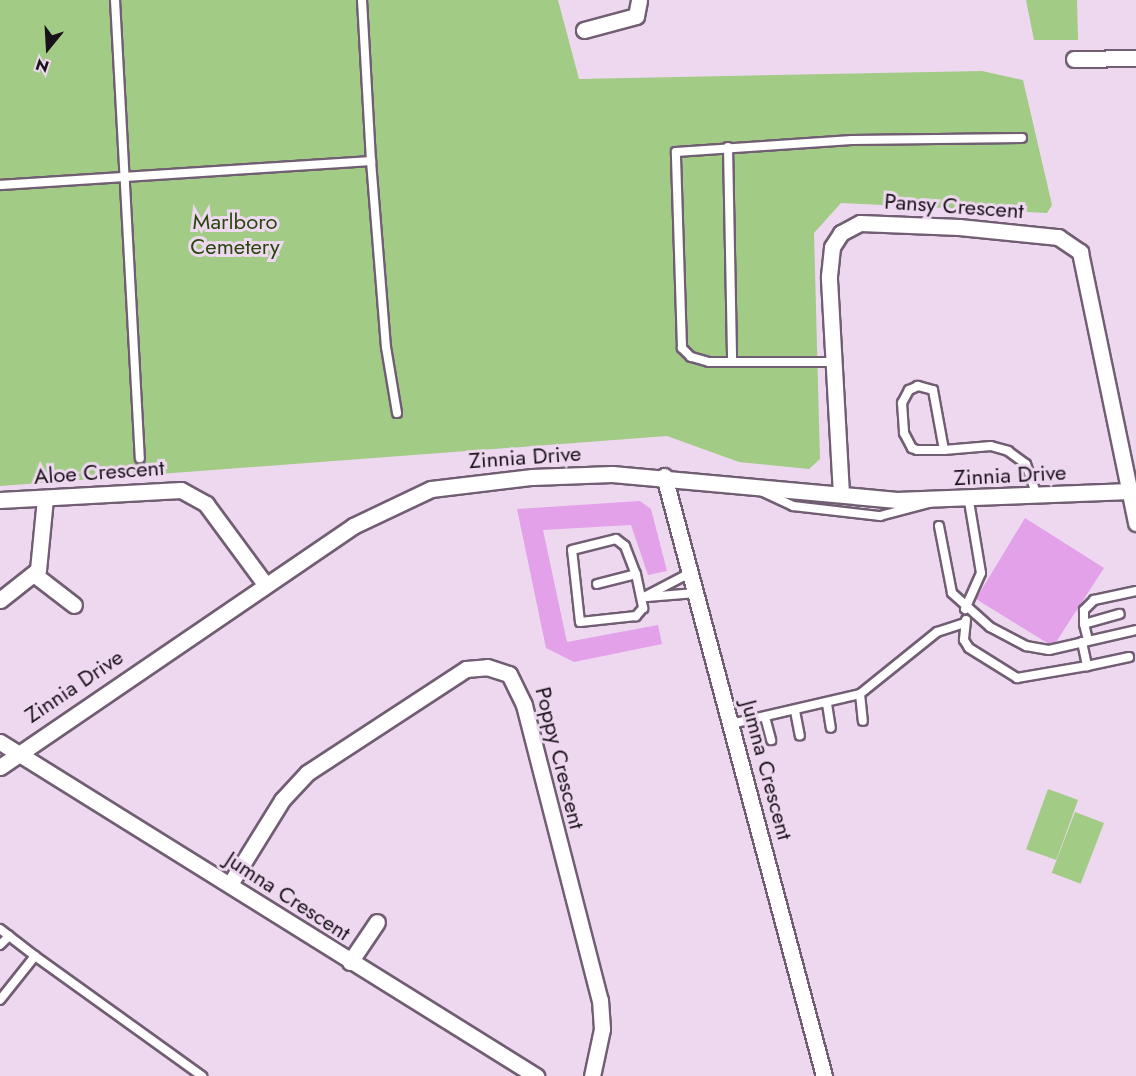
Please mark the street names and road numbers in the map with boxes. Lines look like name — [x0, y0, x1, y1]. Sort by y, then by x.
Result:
street label: Pansy Crescent — [883, 188, 1025, 224]
street label: Zinnia Drive — [468, 440, 582, 474]
street label: Aloe Crescent — [33, 454, 165, 490]
street label: Zinnia Drive — [953, 459, 1067, 491]
street label: Zinnia Drive — [20, 644, 128, 728]
street label: Poppy Crescent — [530, 684, 590, 832]
street label: Jumna Crescent — [736, 697, 798, 843]
street label: Jumna Crescent — [220, 846, 356, 946]

